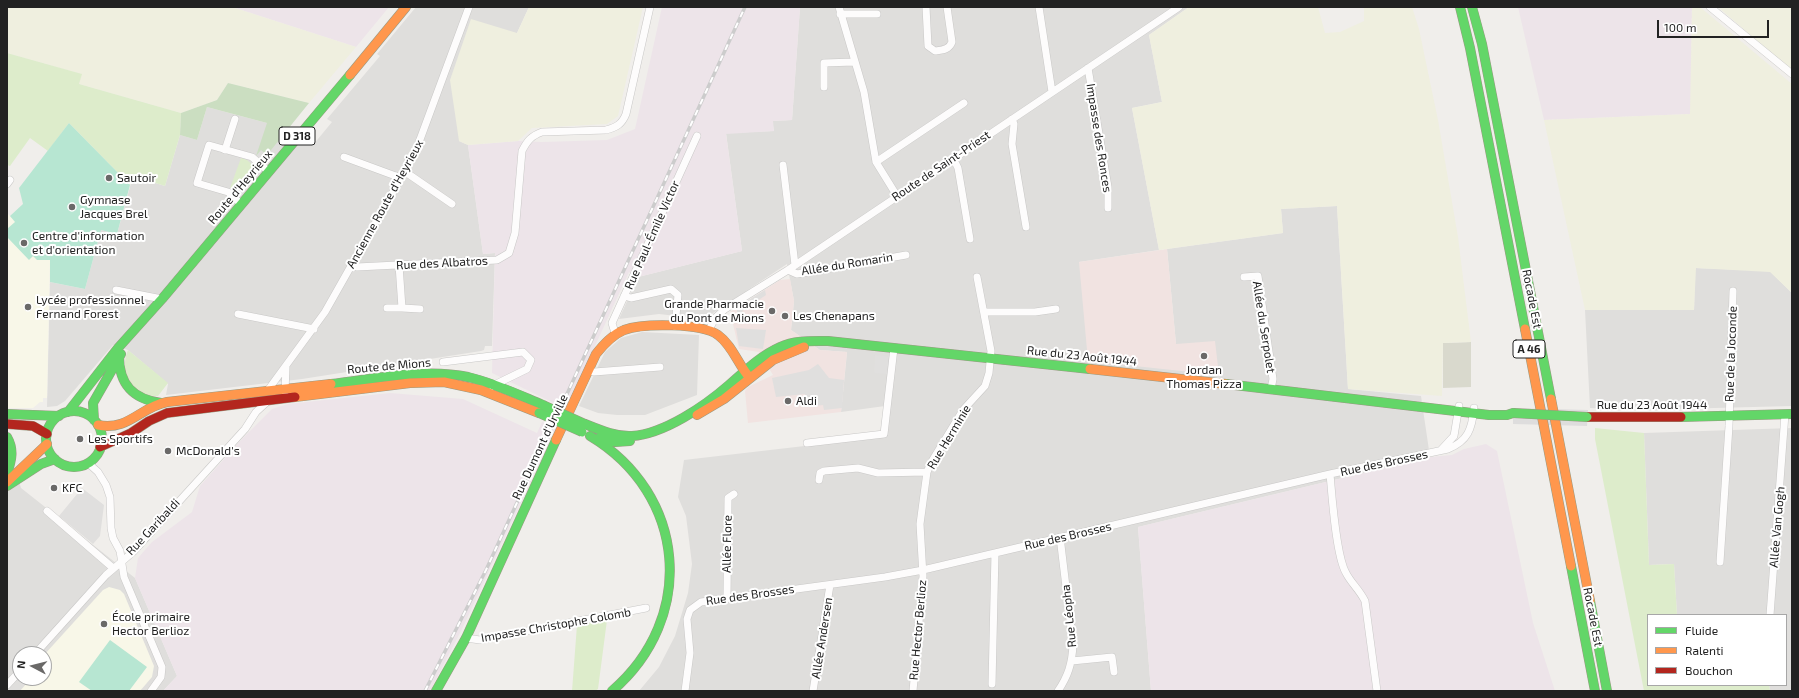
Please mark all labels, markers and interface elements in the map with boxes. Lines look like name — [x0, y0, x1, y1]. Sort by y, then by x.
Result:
scale bar — [1659, 12, 1771, 38]
text: 100 m — [1664, 20, 1696, 34]
street label: Impasse des Ronces — [1083, 83, 1115, 193]
road number: D 318 — [279, 127, 315, 145]
street label: Route de Saint-Priest — [889, 128, 993, 204]
street label: Ancienne Route d'Heyrieux — [344, 137, 426, 271]
street label: Route d'Heyrieux — [205, 147, 275, 227]
place label: Sautoir — [117, 171, 156, 185]
marker: Sautoir — [104, 173, 114, 183]
street label: Rue Paul-Émile Victor — [621, 178, 683, 292]
place label: Gymnase Jacques Brel — [80, 193, 147, 221]
marker: Gymnase Jacques Brel — [67, 202, 77, 212]
place label: Centre d'information et d'orientation — [32, 229, 144, 257]
marker: Centre d'information et d'orientation — [19, 238, 29, 248]
street label: Allée du Romarin — [800, 250, 894, 278]
street label: Rue des Albatros — [396, 253, 488, 273]
street label: Rocade Est — [1519, 268, 1545, 330]
street label: Allée du Serpolet — [1250, 280, 1278, 374]
place label: Lycée professionnel Fernand Forest — [36, 293, 144, 321]
place label: Grande Pharmacie du Pont de Mions — [664, 297, 764, 325]
marker: Lycée professionnel Fernand Forest — [23, 302, 33, 312]
marker: Grande Pharmacie du Pont de Mions — [767, 306, 777, 316]
street label: Rue de la Joconde — [1722, 306, 1740, 402]
place label: Les Chenapans — [793, 309, 875, 323]
marker: Les Chenapans — [780, 311, 790, 321]
road number: A 46 — [1513, 340, 1545, 358]
street label: Rue du 23 Août 1944 — [1026, 343, 1138, 369]
marker: Jordan Thomas Pizza — [1199, 351, 1209, 361]
street label: Route de Mions — [346, 355, 432, 377]
place label: Jordan Thomas Pizza — [1166, 363, 1242, 391]
street label: Rue Dumont d'Urville — [509, 392, 571, 502]
place label: Aldi — [796, 394, 817, 408]
marker: Aldi — [783, 396, 793, 406]
street label: Rue du 23 Août 1944 — [1597, 398, 1707, 412]
street label: Rue Herminie — [924, 402, 974, 472]
place label: Les Sportifs — [88, 432, 153, 446]
marker: Les Sportifs — [75, 434, 85, 444]
place label: McDonald's — [176, 444, 240, 458]
marker: McDonald's — [163, 446, 173, 456]
street label: Rue des Brosses — [1339, 447, 1429, 479]
place label: KFC — [62, 481, 82, 495]
marker: KFC — [49, 483, 59, 493]
street label: Allée Van Gogh — [1766, 486, 1788, 568]
street label: Rue Garibaldi — [123, 496, 183, 558]
street label: Allée Flore — [719, 515, 735, 573]
street label: Rue des Brosses — [1023, 519, 1113, 553]
street label: Rue Hector Berlioz — [906, 579, 930, 681]
street label: Rue des Brosses — [705, 582, 795, 608]
street label: Rue Léopha — [1059, 584, 1079, 648]
street label: Rocade Est — [1580, 586, 1606, 648]
street label: Allée Andersen — [808, 596, 836, 680]
street label: Impasse Christophe Colomb — [480, 605, 632, 645]
place label: École primaire Hector Berlioz — [112, 610, 190, 638]
legend — [1647, 614, 1787, 686]
marker: École primaire Hector Berlioz — [99, 619, 109, 629]
text: Fluide — [1685, 623, 1718, 637]
text: Ralenti — [1685, 643, 1724, 657]
north arrow — [12, 646, 52, 686]
text: N — [14, 660, 28, 669]
text: Bouchon — [1685, 663, 1733, 677]

